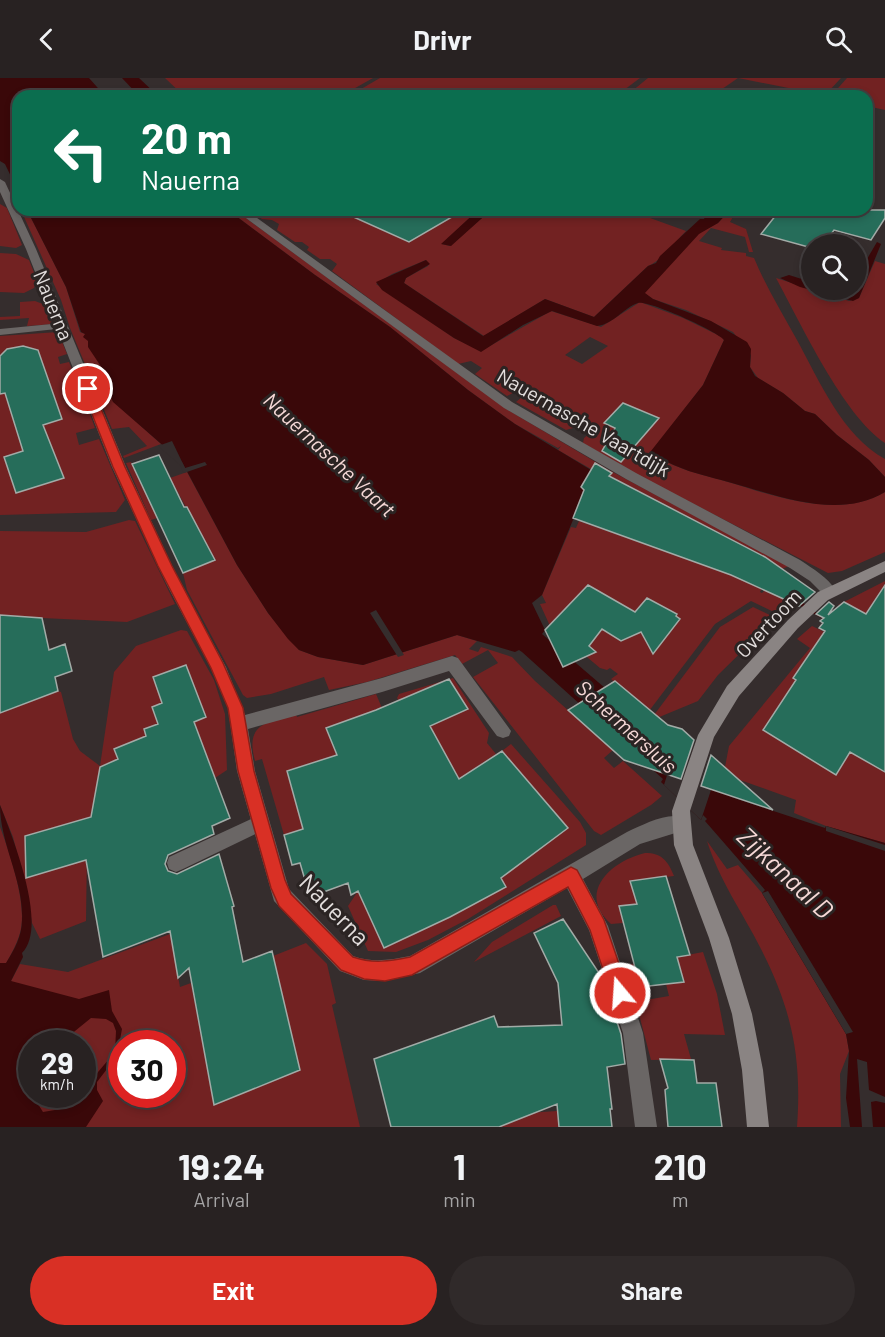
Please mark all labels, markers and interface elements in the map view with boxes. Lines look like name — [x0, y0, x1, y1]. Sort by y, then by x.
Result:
icon: back — [30, 23, 63, 56]
text: Drivr — [413, 23, 472, 55]
icon: search — [822, 23, 855, 56]
text: 20 m — [141, 112, 232, 162]
icon: left — [42, 114, 120, 192]
text: Nauerna — [141, 163, 240, 195]
map controls — [801, 234, 867, 300]
button: search — [801, 234, 867, 300]
street label: Nauerna — [29, 266, 79, 344]
pin — [62, 363, 113, 414]
street label: Nauernasche Vaartdijk — [493, 363, 675, 481]
icon: arrive — [71, 372, 104, 405]
water label: Nauernasche Vaart — [259, 387, 401, 522]
street label: Overtoom — [730, 584, 806, 662]
water label: Schermersluis — [571, 674, 683, 778]
water label: Zijkanaal D — [732, 820, 841, 925]
street label: Nauerna — [294, 867, 376, 951]
position arrow — [588, 961, 652, 1025]
speed limit sign: 30 — [108, 1030, 186, 1108]
text: 29 — [41, 1044, 73, 1080]
text: km/h — [40, 1075, 74, 1093]
text: 19:24 — [178, 1144, 265, 1187]
text: 1 — [453, 1144, 466, 1187]
text: 210 — [654, 1144, 707, 1187]
text: Arrival — [194, 1187, 250, 1211]
text: min — [443, 1187, 476, 1211]
text: m — [672, 1187, 689, 1211]
button: Exit — [30, 1256, 437, 1325]
button: Share — [449, 1256, 855, 1325]

